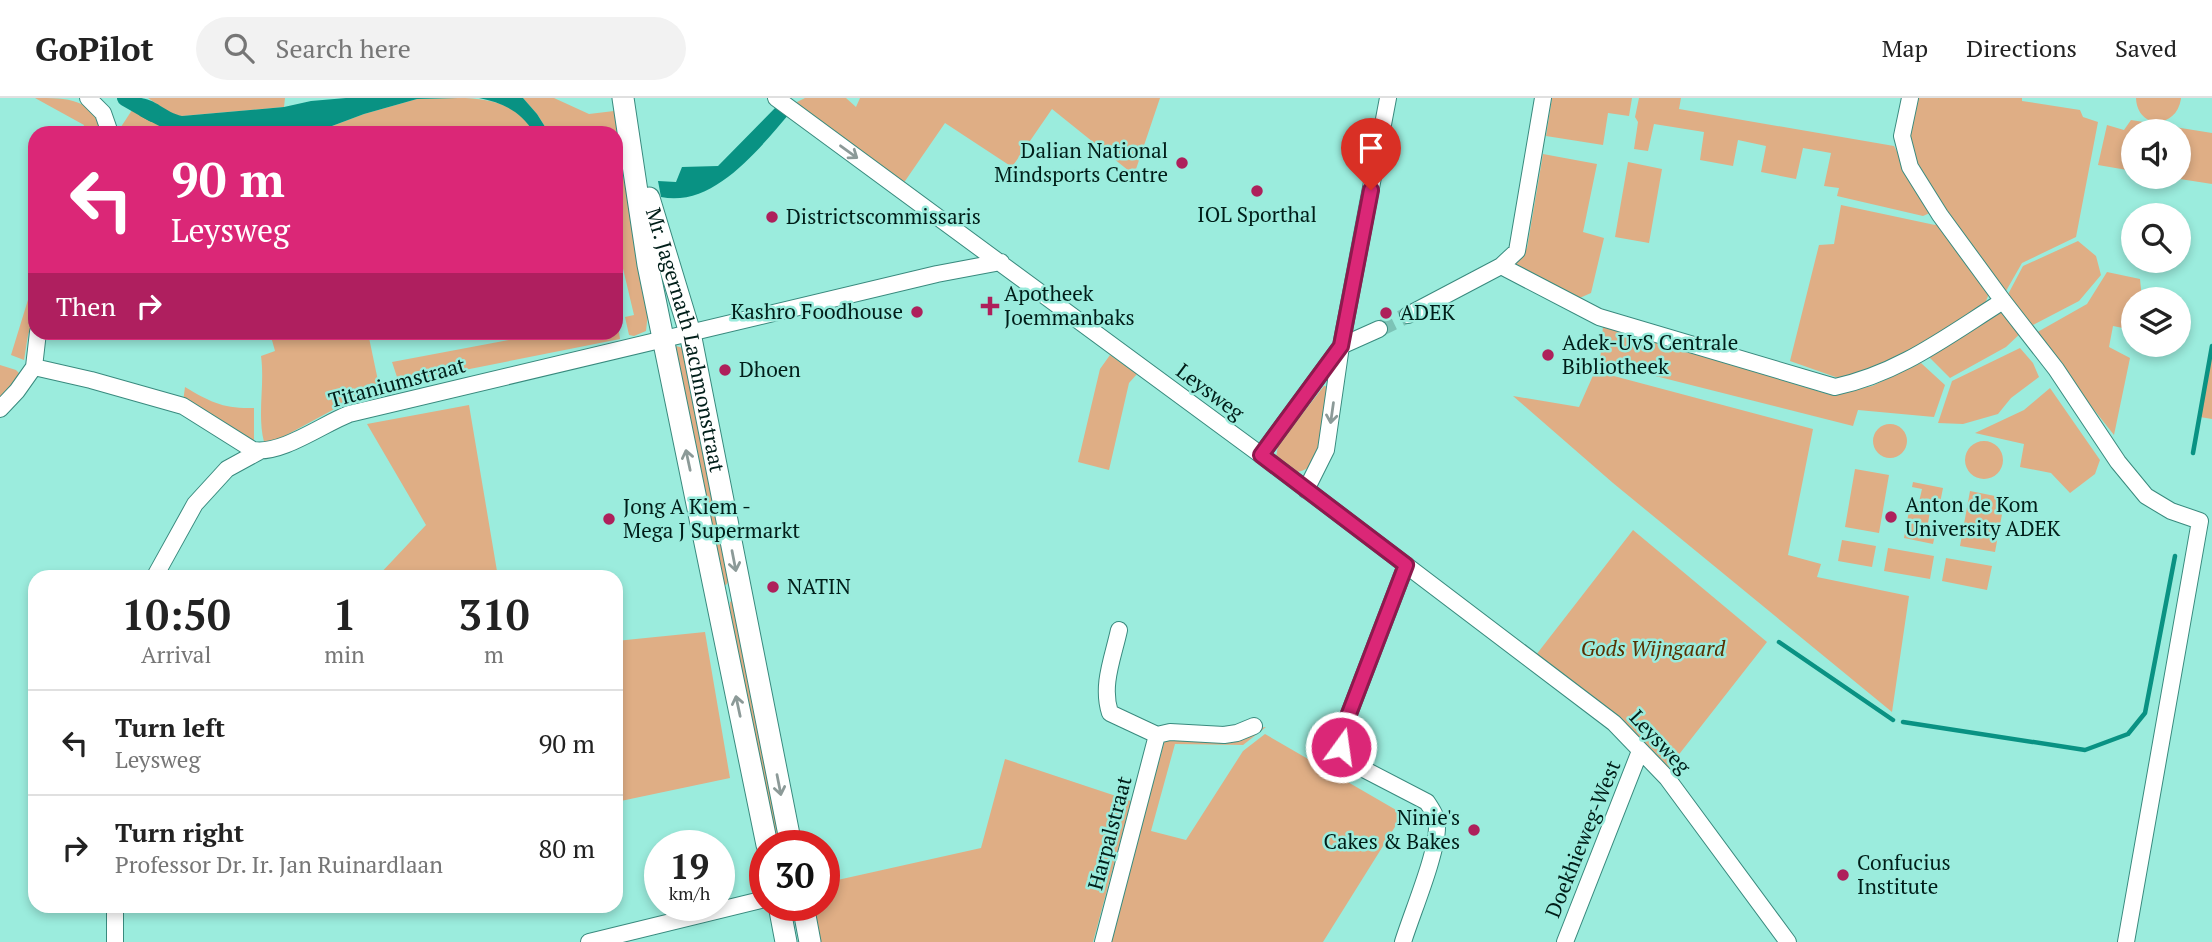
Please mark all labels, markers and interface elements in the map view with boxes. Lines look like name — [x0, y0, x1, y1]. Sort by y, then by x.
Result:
search box — [196, 17, 686, 80]
text: GoPilot — [35, 27, 154, 70]
icon: search — [220, 29, 258, 67]
text: Search here — [276, 31, 411, 65]
text: Map — [1882, 32, 1928, 64]
text: Directions — [1966, 32, 2077, 64]
text: Saved — [2115, 32, 2177, 64]
pin — [1341, 118, 1401, 190]
map controls — [2121, 119, 2191, 357]
button: sound — [2121, 119, 2191, 189]
icon: arrive — [1352, 129, 1390, 167]
place label: Dalian National Mindsports Centre — [994, 136, 1168, 188]
one-way arrow — [839, 144, 858, 159]
text: 90 m — [171, 146, 285, 211]
icon: left — [56, 154, 147, 245]
marker: Dalian National Mindsports Centre — [1174, 155, 1190, 171]
marker: IOL Sporthal — [1249, 183, 1265, 199]
place label: IOL Sporthal — [1197, 200, 1317, 228]
place label: Districtscommissaris — [786, 202, 981, 230]
button: search — [2121, 203, 2191, 273]
street label: Mr. Jagernath Lachmonstraat — [640, 204, 732, 475]
text: Leysweg — [171, 209, 290, 251]
marker: Districtscommissaris — [764, 209, 780, 225]
place label: Apotheek Joemmanbaks — [1004, 279, 1135, 331]
icon: right — [130, 287, 168, 325]
button: layers — [2121, 287, 2191, 357]
text: Then — [56, 289, 116, 323]
place label: Kashro Foodhouse — [731, 297, 903, 325]
marker: Apotheek Joemmanbaks — [982, 298, 998, 314]
place label: ADEK — [1400, 298, 1455, 326]
marker: Kashro Foodhouse — [909, 304, 925, 320]
marker: ADEK — [1378, 305, 1394, 321]
place label: Adek-UvS Centrale Bibliotheek — [1562, 328, 1738, 380]
marker: Adek-UvS Centrale Bibliotheek — [1540, 347, 1556, 363]
street label: Titaniumstraat — [325, 350, 468, 414]
place label: Dhoen — [739, 355, 801, 383]
street label: Leysweg — [1171, 357, 1251, 426]
marker: Dhoen — [717, 362, 733, 378]
one-way arrow — [1325, 401, 1338, 424]
one-way arrow — [680, 449, 694, 472]
place label: Anton de Kom University ADEK — [1905, 490, 2061, 542]
place label: Jong A Kiem - Mega J Supermarkt — [623, 492, 800, 544]
marker: Anton de Kom University ADEK — [1883, 509, 1899, 525]
marker: Jong A Kiem - Mega J Supermarkt — [601, 511, 617, 527]
one-way arrow — [728, 549, 742, 572]
place label: NATIN — [787, 572, 851, 600]
marker: NATIN — [765, 579, 781, 595]
text: 10:50 — [122, 586, 231, 642]
text: 1 — [333, 586, 356, 642]
text: 310 — [458, 586, 529, 642]
park label: Gods Wijngaard — [1581, 634, 1726, 662]
text: Arrival — [141, 639, 211, 670]
text: min — [324, 639, 365, 670]
text: m — [484, 639, 504, 670]
one-way arrow — [731, 695, 745, 718]
street label: Leysweg — [1624, 703, 1698, 780]
text: Turn left — [115, 710, 225, 744]
position arrow — [1304, 710, 1378, 784]
icon: left — [56, 724, 94, 762]
text: 90 m — [539, 726, 595, 760]
text: Leysweg — [115, 744, 201, 775]
street label: Doekhieweg-West — [1538, 756, 1626, 921]
one-way arrow — [772, 773, 786, 796]
street label: Harpalstraat — [1080, 773, 1138, 893]
place label: Ninie's Cakes & Bakes — [1323, 803, 1460, 855]
text: Turn right — [115, 815, 244, 849]
marker: Ninie's Cakes & Bakes — [1466, 822, 1482, 838]
icon: right — [56, 829, 94, 867]
speed limit sign: 30 — [749, 830, 840, 921]
text: 80 m — [539, 831, 595, 865]
text: 19 — [670, 843, 709, 889]
place label: Confucius Institute — [1857, 848, 1951, 900]
text: Professor Dr. Ir. Jan Ruinardlaan — [115, 849, 443, 880]
marker: Confucius Institute — [1835, 867, 1851, 883]
text: km/h — [669, 881, 710, 905]

